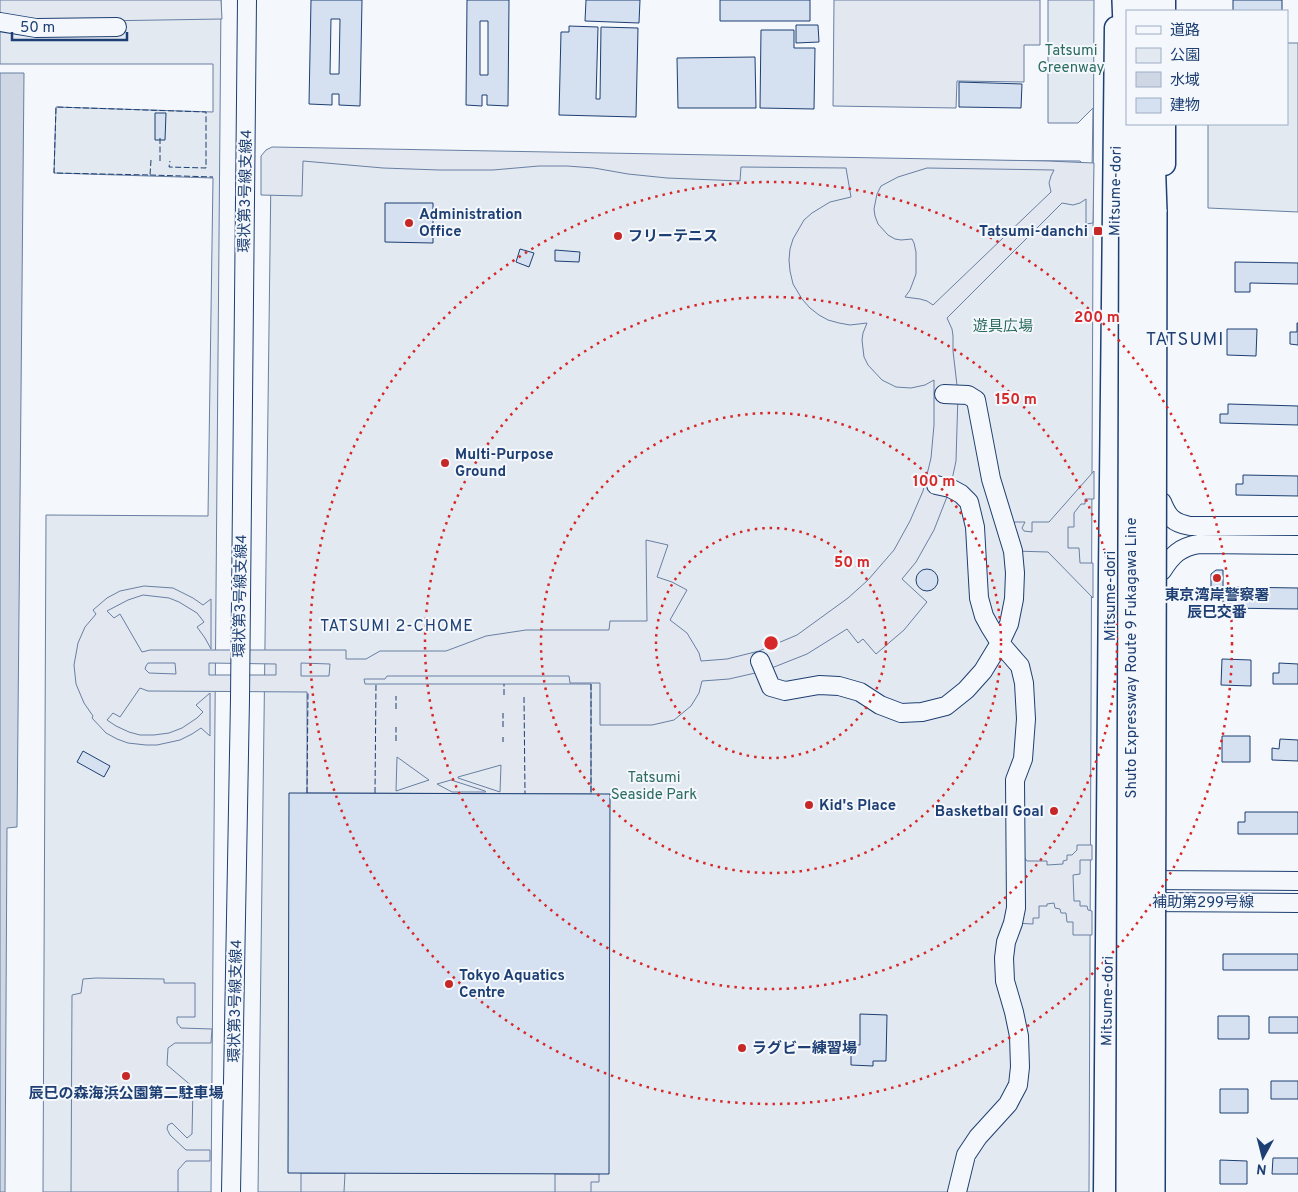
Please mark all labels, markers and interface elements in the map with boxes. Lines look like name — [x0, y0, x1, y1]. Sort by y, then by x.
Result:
scale bar — [12, 10, 128, 42]
legend — [1126, 10, 1288, 125]
text: 50 m — [20, 19, 55, 38]
text: 道路 — [1170, 22, 1200, 41]
park label: Tatsumi Greenway — [1037, 42, 1105, 78]
text: 公園 — [1170, 47, 1200, 66]
text: 水域 — [1170, 72, 1200, 91]
text: 建物 — [1170, 97, 1200, 116]
street label: 環状第3号線支線4 — [235, 129, 257, 253]
street label: Mitsume-dori — [1106, 146, 1127, 236]
place label: Administration Office — [419, 206, 523, 242]
marker: Administration Office — [403, 217, 415, 229]
place label: Tatsumi-danchi — [979, 223, 1088, 242]
marker: Tatsumi-danchi — [1092, 225, 1104, 237]
place label: フリーテニス — [628, 228, 718, 247]
marker: フリーテニス — [612, 230, 624, 242]
text: 200 m — [1074, 309, 1120, 328]
park label: 遊具広場 — [973, 317, 1033, 337]
district label: TATSUMI — [1146, 329, 1224, 352]
text: 150 m — [995, 391, 1037, 410]
place label: Multi-Purpose Ground — [455, 446, 554, 482]
marker: Multi-Purpose Ground — [439, 457, 451, 469]
text: 100 m — [913, 473, 955, 492]
street label: Shuto Expressway Route 9 Fukagawa Line — [1123, 517, 1142, 799]
street label: 環状第3号線支線4 — [230, 534, 252, 658]
street label: Mitsume-dori — [1102, 551, 1121, 641]
text: 50 m — [834, 554, 870, 573]
marker: 東京湾岸警察署 辰巳交番 — [1211, 572, 1223, 584]
place label: 東京湾岸警察署 辰巳交番 — [1164, 587, 1270, 623]
district label: TATSUMI 2-CHOME — [320, 617, 474, 637]
centre of rings — [762, 634, 780, 652]
park label: Tatsumi Seaside Park — [611, 769, 697, 805]
place label: Kid's Place — [819, 797, 896, 816]
marker: Kid's Place — [803, 799, 815, 811]
place label: Basketball Goal — [935, 803, 1044, 822]
marker: Basketball Goal — [1048, 805, 1060, 817]
street label: 補助第299号線 — [1152, 894, 1254, 913]
street label: 環状第3号線支線4 — [225, 939, 247, 1063]
street label: Mitsume-dori — [1098, 956, 1119, 1046]
place label: Tokyo Aquatics Centre — [459, 967, 565, 1003]
marker: Tokyo Aquatics Centre — [443, 978, 455, 990]
place label: ラグビー練習場 — [752, 1040, 857, 1059]
marker: ラグビー練習場 — [736, 1042, 748, 1054]
marker: 辰巳の森海浜公園第二駐車場 — [120, 1070, 132, 1082]
place label: 辰巳の森海浜公園第二駐車場 — [28, 1085, 224, 1104]
north arrow — [1238, 1132, 1288, 1182]
text: N — [1256, 1159, 1268, 1177]

